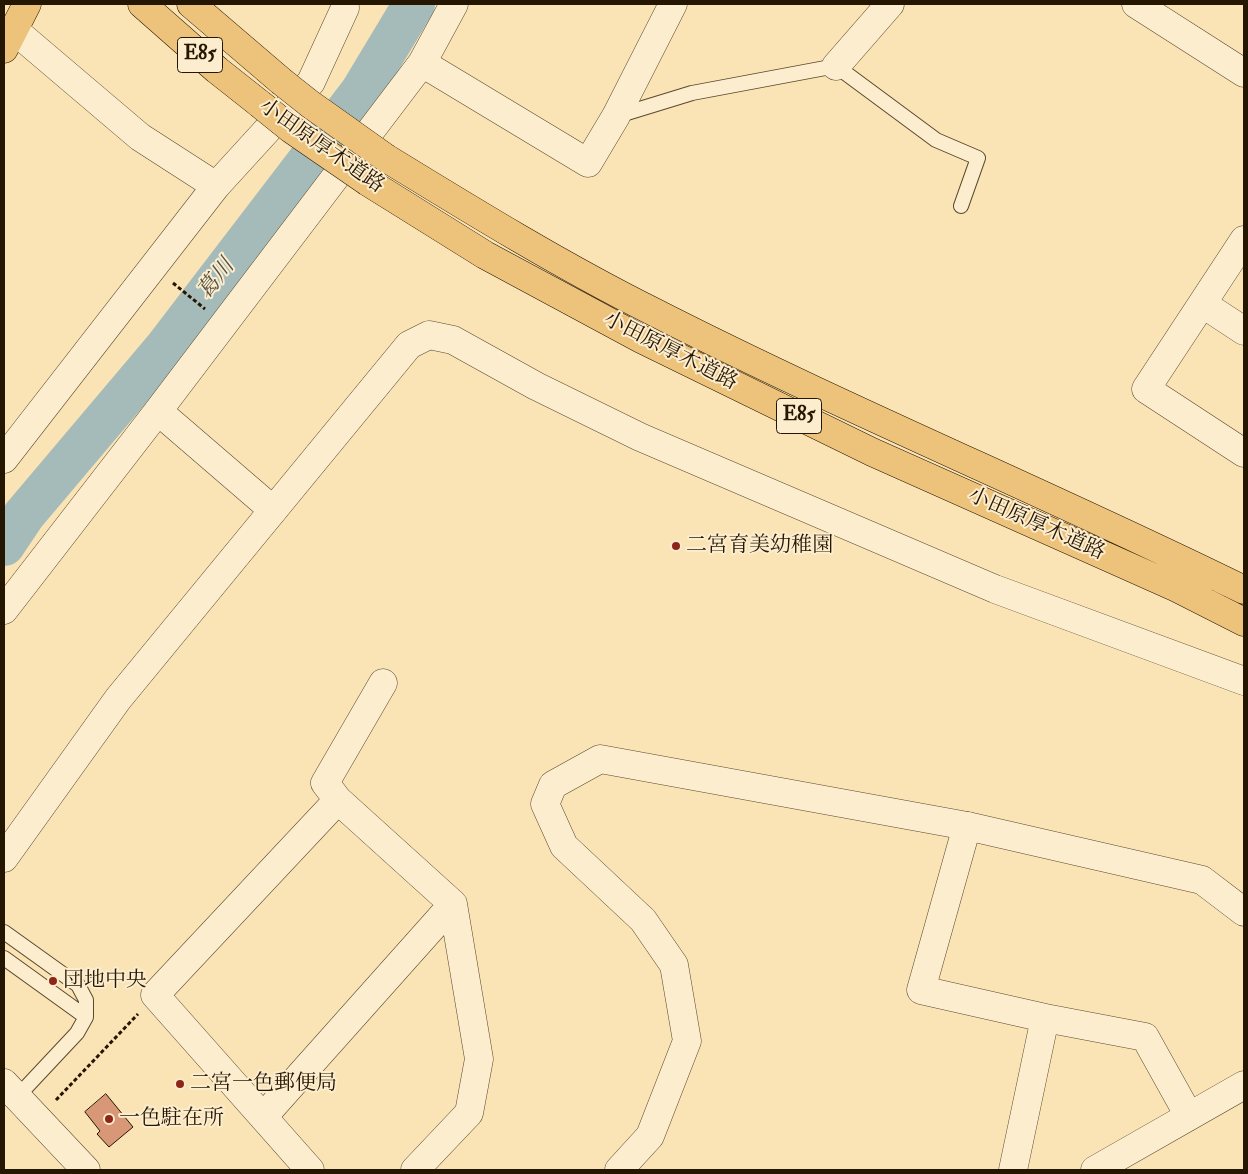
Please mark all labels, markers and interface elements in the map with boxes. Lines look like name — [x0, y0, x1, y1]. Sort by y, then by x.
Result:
road number: E85 — [178, 38, 222, 72]
street label: 小田原厚木道路 — [254, 95, 388, 199]
water label: 葛川 — [193, 255, 241, 305]
street label: 小田原厚木道路 — [599, 307, 741, 397]
road number: E85 — [776, 398, 822, 434]
street label: 小田原厚木道路 — [964, 484, 1108, 566]
place label: 二宮育美幼稚園 — [686, 533, 833, 559]
marker: 二宮育美幼稚園 — [670, 540, 682, 552]
place label: 団地中央 — [63, 968, 147, 994]
marker: 団地中央 — [47, 975, 59, 987]
place label: 二宮一色郵便局 — [190, 1071, 337, 1097]
marker: 二宮一色郵便局 — [174, 1078, 186, 1090]
place label: 一色駐在所 — [119, 1106, 224, 1132]
marker: 一色駐在所 — [103, 1113, 115, 1125]

